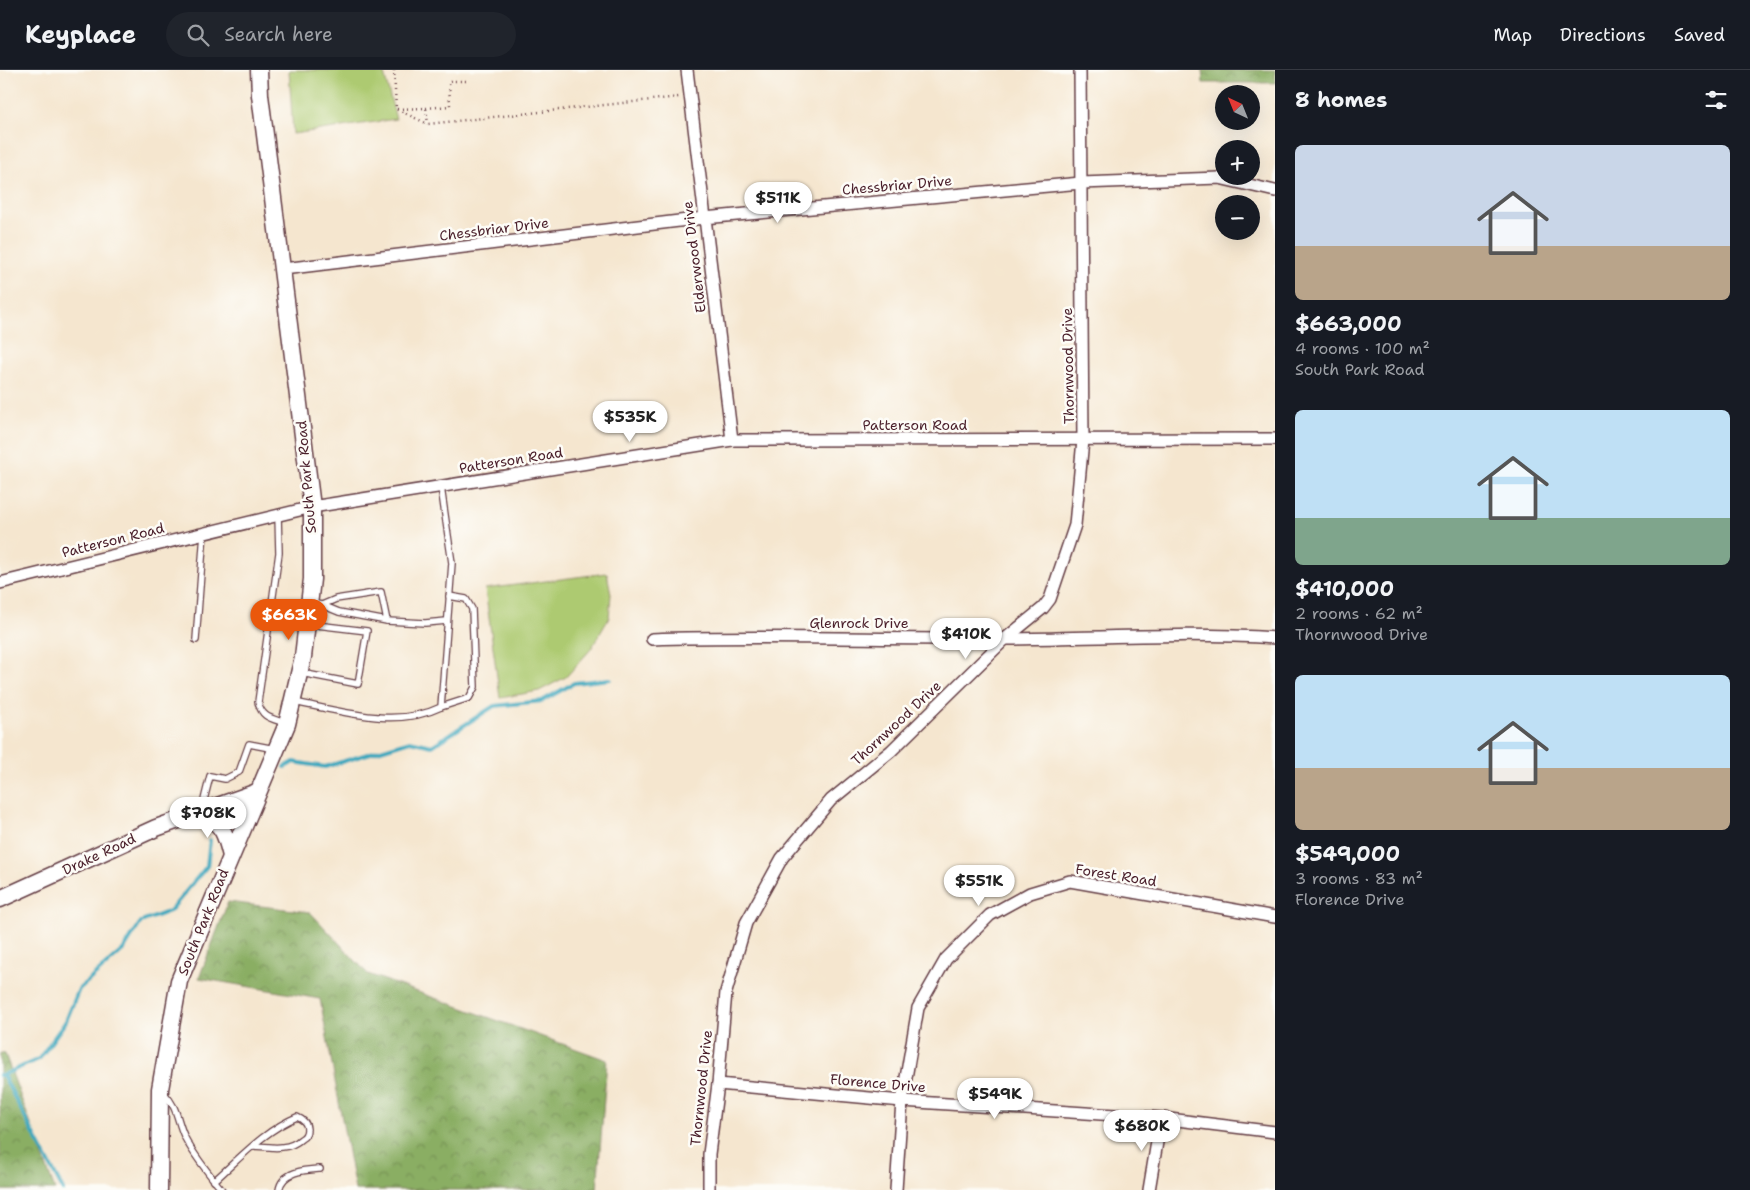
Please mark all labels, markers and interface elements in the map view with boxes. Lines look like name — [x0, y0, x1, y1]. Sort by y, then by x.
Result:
search box — [166, 12, 516, 57]
text: Keyplace — [25, 19, 136, 51]
icon: search — [184, 21, 212, 49]
text: Search here — [224, 22, 333, 47]
text: Map — [1494, 23, 1532, 47]
text: Directions — [1560, 23, 1646, 47]
text: Saved — [1674, 23, 1725, 47]
north arrow — [1215, 85, 1260, 130]
map controls — [1215, 85, 1260, 240]
text: 8 homes — [1295, 86, 1387, 114]
icon: filters — [1702, 86, 1730, 114]
button: + — [1215, 140, 1260, 185]
street label: Chessbriar Drive — [841, 171, 953, 199]
icon: home — [1468, 178, 1558, 268]
pin: $511K — [743, 182, 813, 224]
text: $511K — [755, 187, 801, 208]
button: − — [1215, 195, 1260, 240]
street label: Elderwood Drive — [678, 200, 710, 314]
street label: Chessbriar Drive — [438, 213, 550, 245]
street label: Thornwood Drive — [1058, 308, 1078, 424]
text: $663,000 — [1295, 310, 1402, 338]
text: 4 rooms · 100 m² — [1295, 338, 1430, 359]
text: South Park Road — [1295, 359, 1425, 380]
pin: $535K — [595, 400, 665, 443]
text: $535K — [604, 406, 656, 427]
street label: Patterson Road — [863, 416, 968, 434]
street label: South Park Road — [292, 420, 320, 534]
street label: Patterson Road — [458, 443, 564, 477]
icon: home — [1468, 443, 1558, 533]
street label: Patterson Road — [60, 519, 166, 561]
text: $410,000 — [1295, 575, 1394, 603]
pin: $663K — [254, 598, 324, 641]
text: 2 rooms · 62 m² — [1295, 603, 1423, 624]
text: $663K — [261, 604, 317, 625]
street label: Glenrock Drive — [809, 614, 909, 632]
pin: $410K — [931, 618, 1001, 660]
text: $410K — [941, 623, 991, 644]
text: Thornwood Drive — [1295, 624, 1428, 645]
street label: Thornwood Drive — [847, 677, 945, 769]
icon: home — [1468, 708, 1558, 798]
pin: $708K — [173, 796, 243, 839]
text: $708K — [180, 802, 236, 823]
street label: Drake Road — [59, 829, 139, 879]
text: $549,000 — [1295, 840, 1400, 868]
street label: Forest Road — [1074, 860, 1158, 890]
pin: $551K — [944, 864, 1014, 907]
street label: South Park Road — [173, 866, 233, 978]
text: 3 rooms · 83 m² — [1295, 868, 1423, 889]
text: $551K — [955, 870, 1003, 891]
text: Florence Drive — [1295, 889, 1405, 910]
street label: Thornwood Drive — [686, 1029, 716, 1147]
street label: Florence Drive — [829, 1070, 927, 1096]
pin: $549K — [960, 1078, 1030, 1120]
text: $549K — [968, 1083, 1022, 1104]
pin: $680K — [1107, 1110, 1177, 1152]
text: $680K — [1114, 1115, 1170, 1136]

